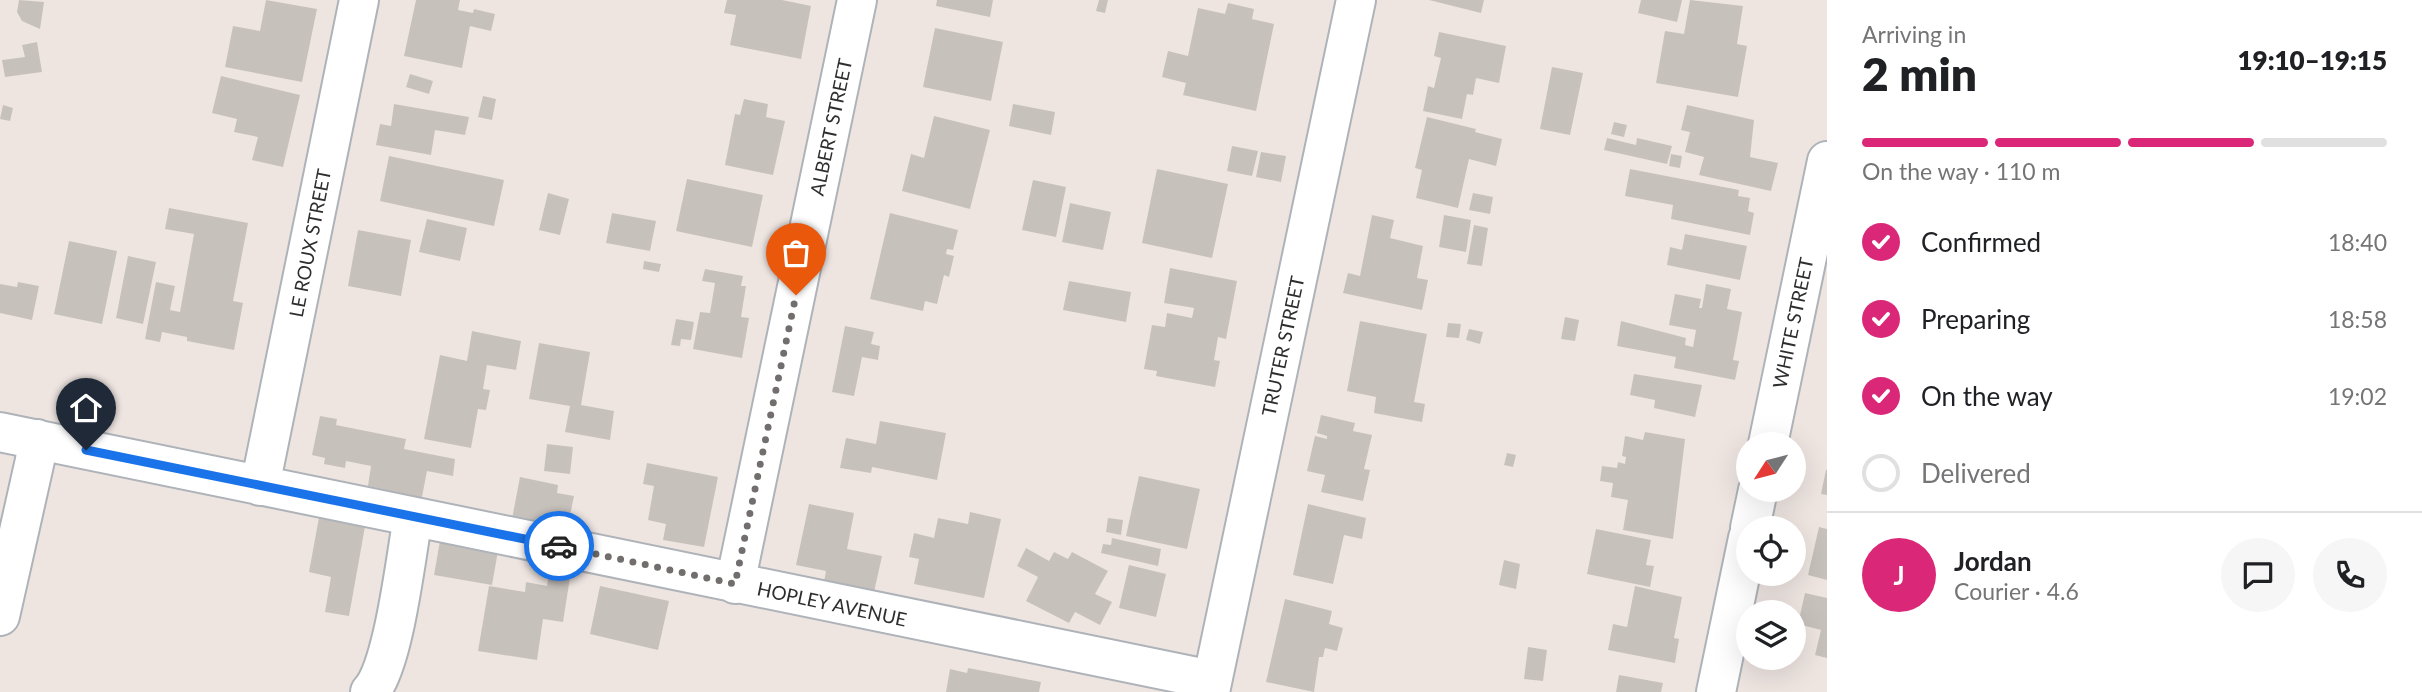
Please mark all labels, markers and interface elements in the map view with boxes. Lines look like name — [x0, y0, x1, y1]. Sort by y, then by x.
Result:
text: Arriving in — [1862, 20, 1966, 48]
text: 19:10–19:15 — [2237, 44, 2387, 76]
text: 2 min — [1862, 46, 1977, 101]
street label: ALBERT STREET — [805, 56, 856, 197]
text: On the way · 110 m — [1862, 157, 2061, 185]
street label: LE ROUX STREET — [284, 167, 335, 319]
pin — [766, 223, 826, 295]
icon: check — [1862, 223, 1900, 261]
text: Confirmed — [1921, 226, 2041, 258]
text: 18:40 — [2328, 228, 2387, 256]
icon: bag — [777, 234, 815, 272]
street label: WHITE STREET — [1767, 255, 1818, 390]
street label: TRUTER STREET — [1256, 274, 1309, 418]
icon: check — [1862, 300, 1900, 338]
text: Preparing — [1921, 303, 2030, 335]
text: 18:58 — [2328, 305, 2387, 333]
icon: check — [1862, 377, 1900, 415]
pin — [56, 378, 116, 450]
text: On the way — [1921, 380, 2053, 412]
text: 19:02 — [2328, 382, 2387, 410]
icon: home — [67, 389, 105, 427]
north arrow — [1736, 432, 1806, 502]
map controls — [1736, 432, 1806, 670]
text: Delivered — [1921, 457, 2031, 489]
courier — [524, 511, 594, 581]
button: locate — [1736, 516, 1806, 586]
icon: car — [540, 527, 578, 565]
button: chat — [2221, 538, 2295, 612]
button: phone — [2313, 538, 2387, 612]
text: Jordan — [1954, 545, 2032, 577]
text: J — [1893, 559, 1905, 591]
street label: HOPLEY AVENUE — [755, 576, 909, 631]
text: Courier · 4.6 — [1954, 577, 2079, 605]
button: layers — [1736, 600, 1806, 670]

